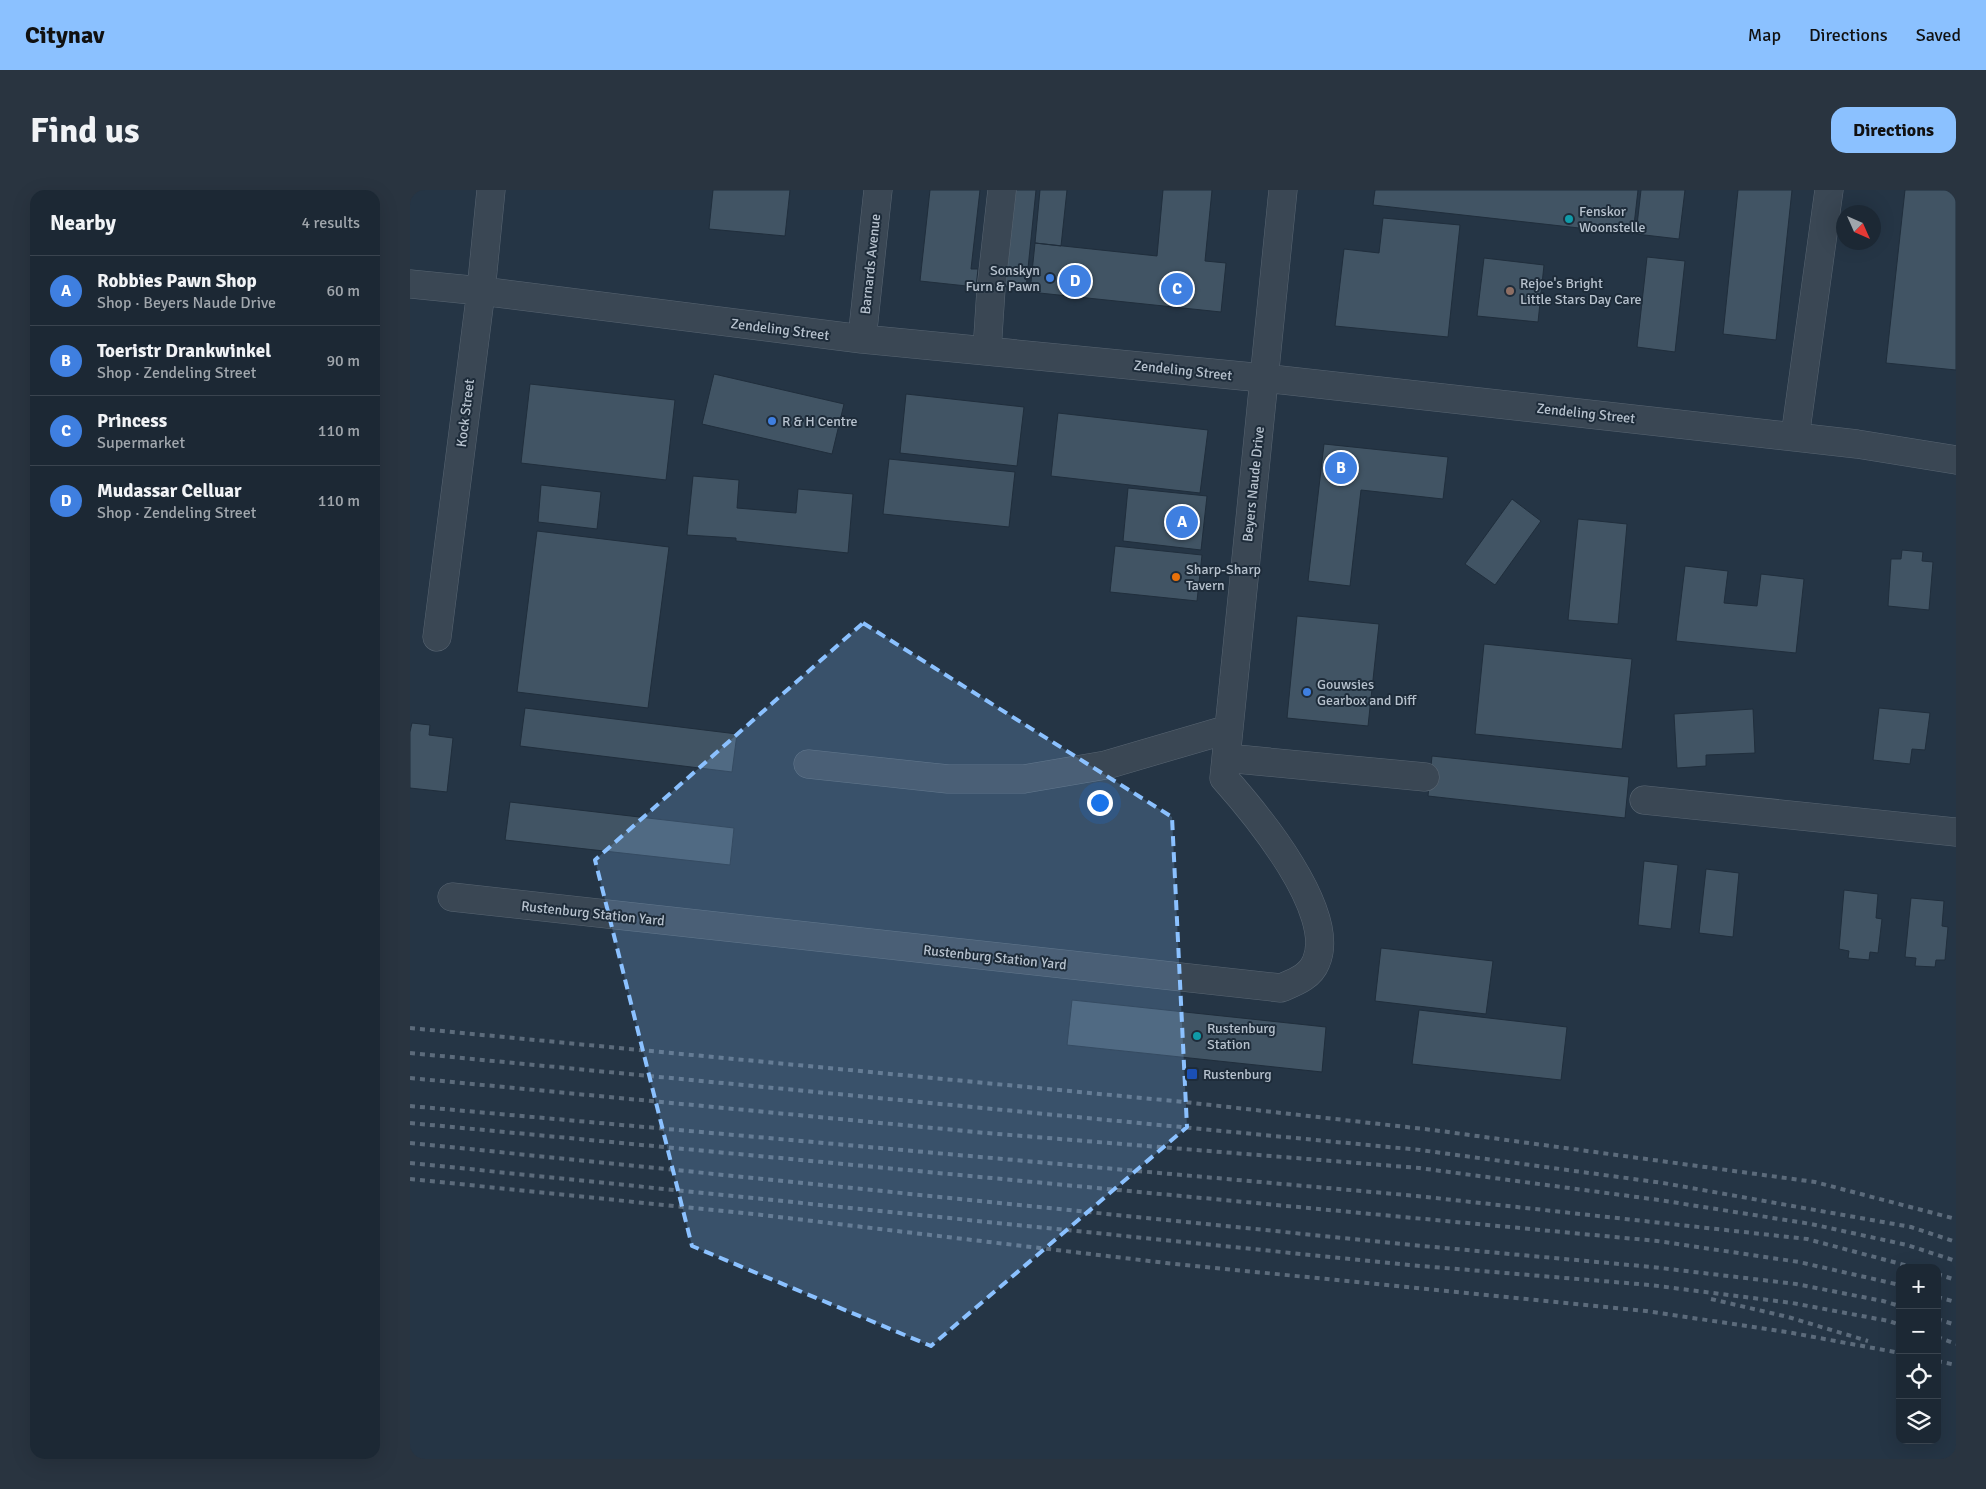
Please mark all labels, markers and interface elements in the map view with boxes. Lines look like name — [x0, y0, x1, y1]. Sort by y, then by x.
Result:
text: Citynav — [25, 20, 104, 50]
text: Map — [1748, 24, 1781, 46]
text: Directions — [1809, 24, 1888, 46]
text: Saved — [1916, 24, 1961, 46]
button: Directions — [1831, 107, 1956, 153]
text: Find us — [30, 109, 140, 152]
place label: Fenskor Woonstelle — [1579, 203, 1645, 236]
north arrow — [1836, 205, 1881, 250]
text: Nearby — [50, 210, 116, 236]
text: 4 results — [301, 213, 360, 233]
street label: Barnards Avenue — [857, 213, 884, 315]
marker: Fenskor Woonstelle — [1563, 213, 1575, 225]
place label: Sonskyn Furn & Pawn — [965, 262, 1040, 295]
pin: D — [1059, 262, 1091, 300]
text: Robbies Pawn Shop — [97, 269, 257, 293]
pin: C — [1161, 270, 1193, 308]
marker: Sonskyn Furn & Pawn — [1044, 272, 1056, 284]
place label: Rejoe's Bright Little Stars Day Care — [1520, 275, 1642, 308]
text: A — [61, 281, 71, 301]
text: 60 m — [326, 281, 360, 301]
marker: Rejoe's Bright Little Stars Day Care — [1504, 285, 1516, 297]
text: Shop · Beyers Naude Drive — [97, 293, 276, 313]
street label: Zendeling Street — [730, 315, 830, 344]
text: Toeristr Drankwinkel — [97, 339, 271, 363]
text: B — [61, 351, 71, 371]
text: 90 m — [326, 351, 360, 371]
street label: Zendeling Street — [1133, 357, 1233, 384]
text: Shop · Zendeling Street — [97, 363, 256, 383]
street label: Kock Street — [453, 378, 478, 448]
street label: Zendeling Street — [1536, 400, 1636, 427]
text: Princess — [97, 409, 167, 433]
place label: R & H Centre — [782, 413, 858, 430]
marker: R & H Centre — [766, 415, 778, 427]
text: C — [61, 421, 71, 441]
text: 110 m — [318, 421, 360, 441]
street label: Beyers Naude Drive — [1239, 425, 1268, 543]
text: Supermarket — [97, 433, 185, 453]
pin: B — [1325, 449, 1357, 487]
text: Mudassar Celluar — [97, 479, 242, 503]
text: D — [61, 491, 71, 511]
text: 110 m — [318, 491, 360, 511]
text: Shop · Zendeling Street — [97, 503, 256, 523]
pin: A — [1166, 503, 1198, 541]
place label: Sharp-Sharp Tavern — [1186, 561, 1261, 594]
marker: Sharp-Sharp Tavern — [1170, 571, 1182, 583]
place label: Gouwsies Gearbox and Diff — [1317, 676, 1417, 709]
marker: Gouwsies Gearbox and Diff — [1301, 686, 1313, 698]
your location — [1087, 790, 1113, 816]
street label: Rustenburg Station Yard — [520, 898, 666, 929]
street label: Rustenburg Station Yard — [922, 942, 1068, 973]
place label: Rustenburg Station — [1207, 1020, 1276, 1053]
marker: Rustenburg Station — [1191, 1030, 1203, 1042]
place label: Rustenburg — [1203, 1066, 1272, 1083]
marker: Rustenburg — [1185, 1067, 1199, 1081]
map controls — [1896, 1264, 1941, 1444]
button: + — [1896, 1264, 1941, 1309]
button: − — [1896, 1309, 1941, 1354]
button: locate — [1896, 1354, 1941, 1399]
button: layers — [1896, 1399, 1941, 1444]

